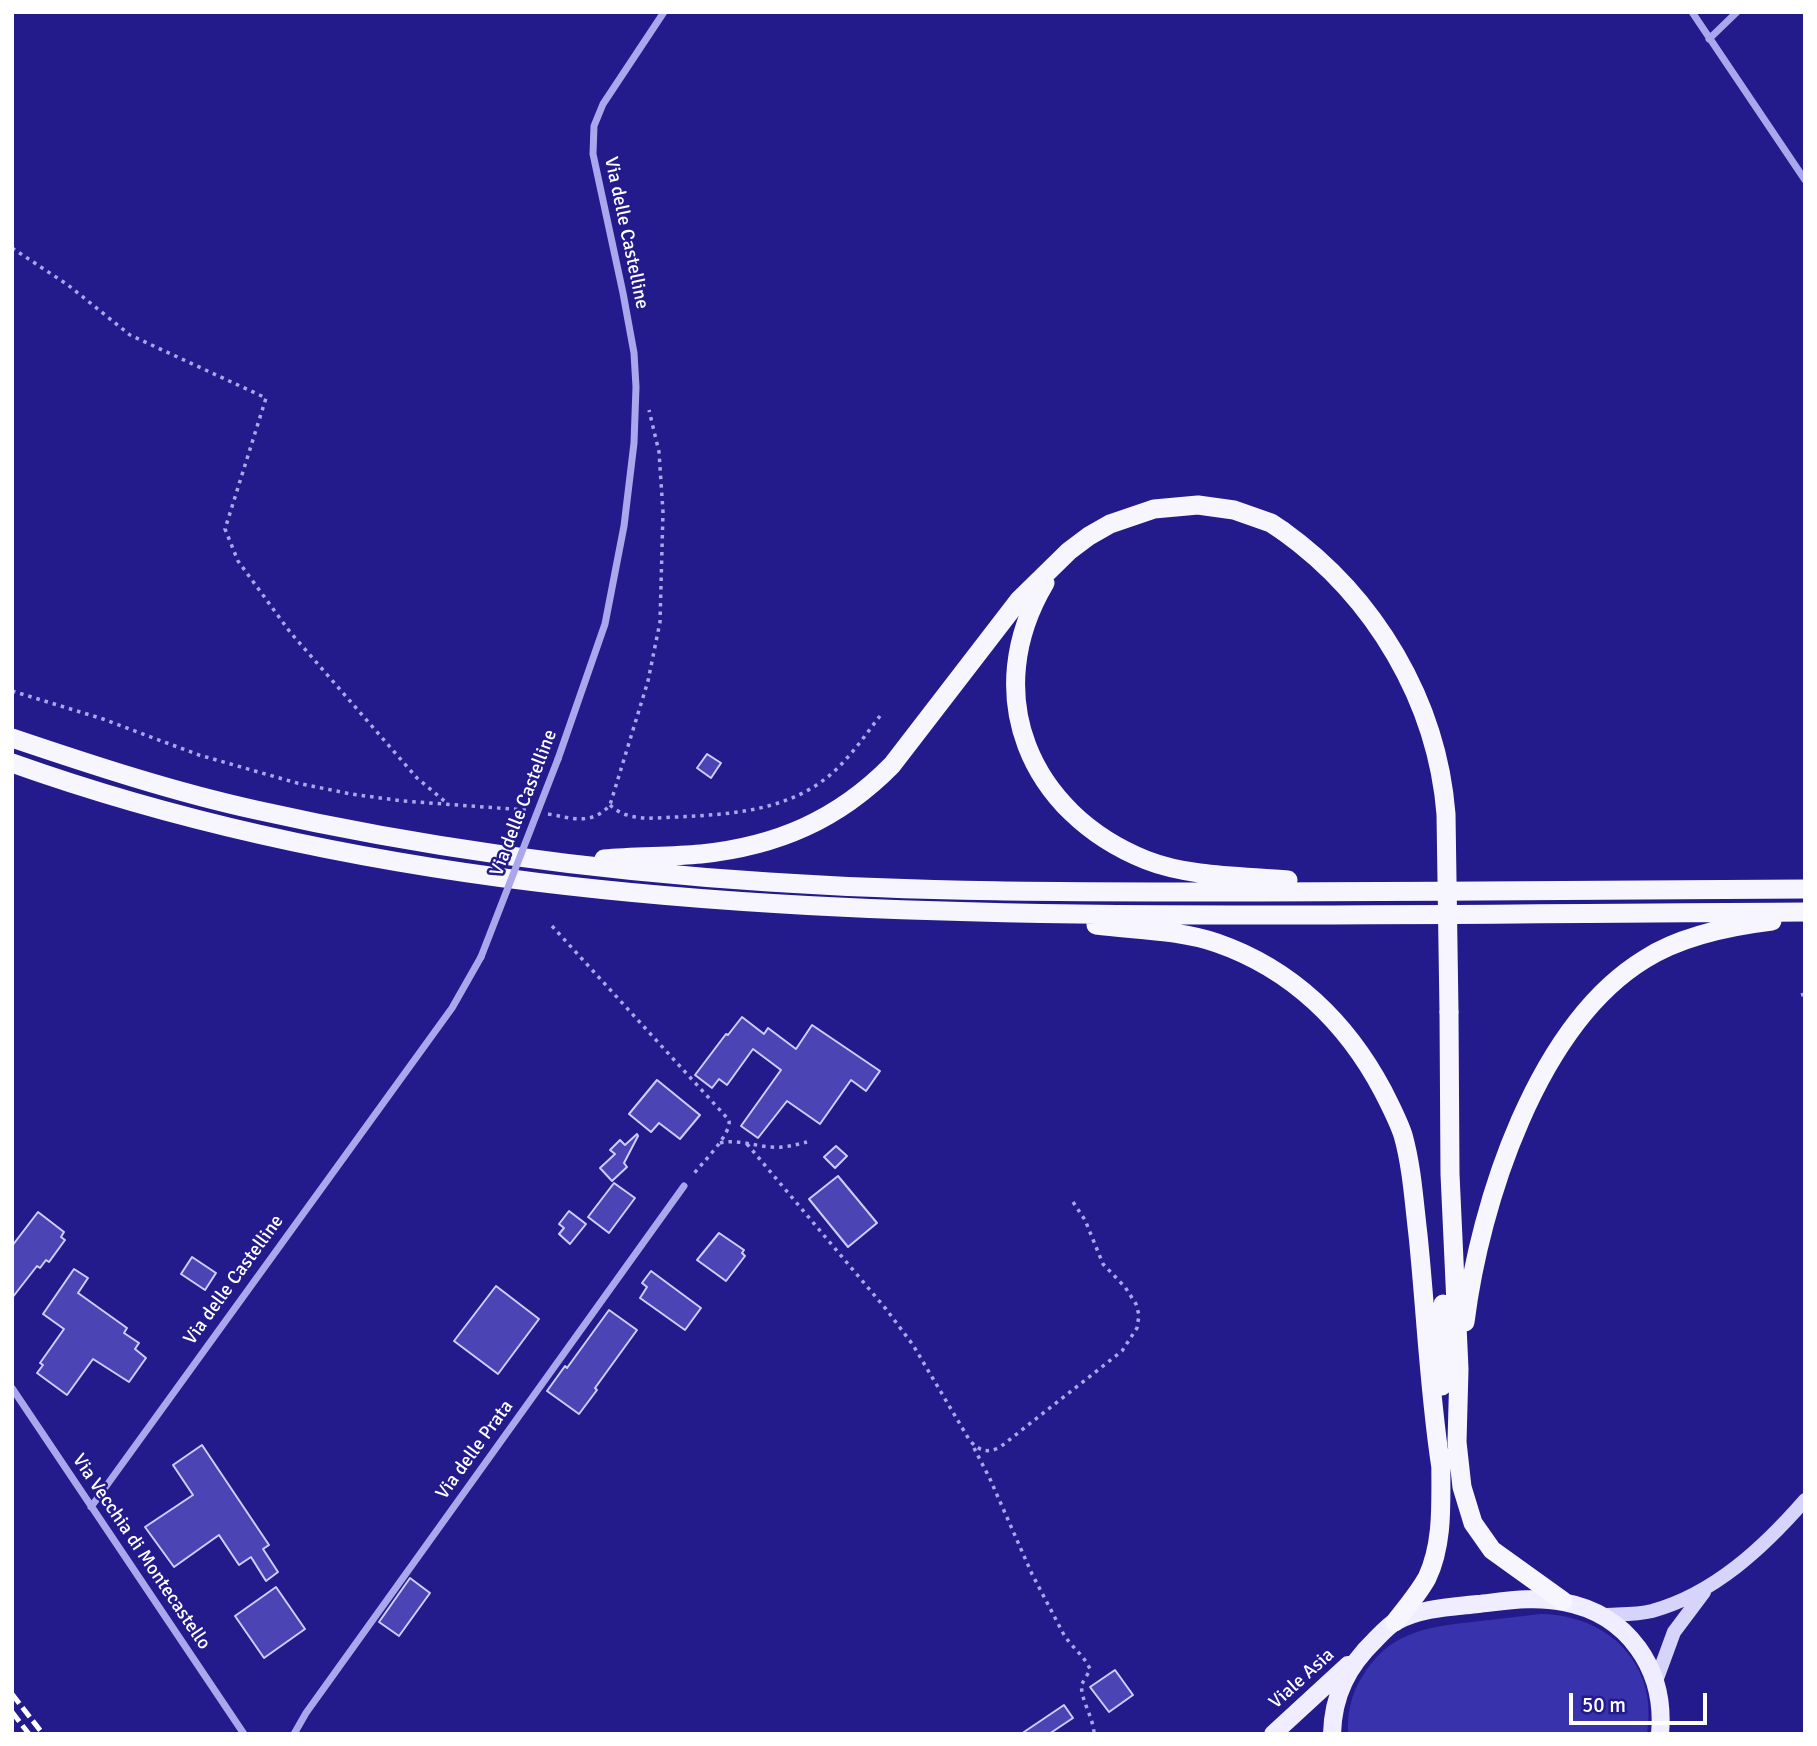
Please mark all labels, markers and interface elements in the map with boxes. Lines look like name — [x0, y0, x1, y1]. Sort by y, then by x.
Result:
street label: Via delle Castelline — [599, 155, 653, 311]
street label: Via delle Castelline — [486, 727, 562, 879]
street label: Via delle Castelline — [179, 1211, 289, 1349]
street label: Via delle Prata — [431, 1396, 519, 1504]
street label: Via Vecchia di Montecastello — [67, 1450, 215, 1654]
street label: Viale Asia — [1265, 1644, 1339, 1714]
scale bar — [1572, 1680, 1710, 1724]
text: 50 m — [1582, 1692, 1626, 1718]

